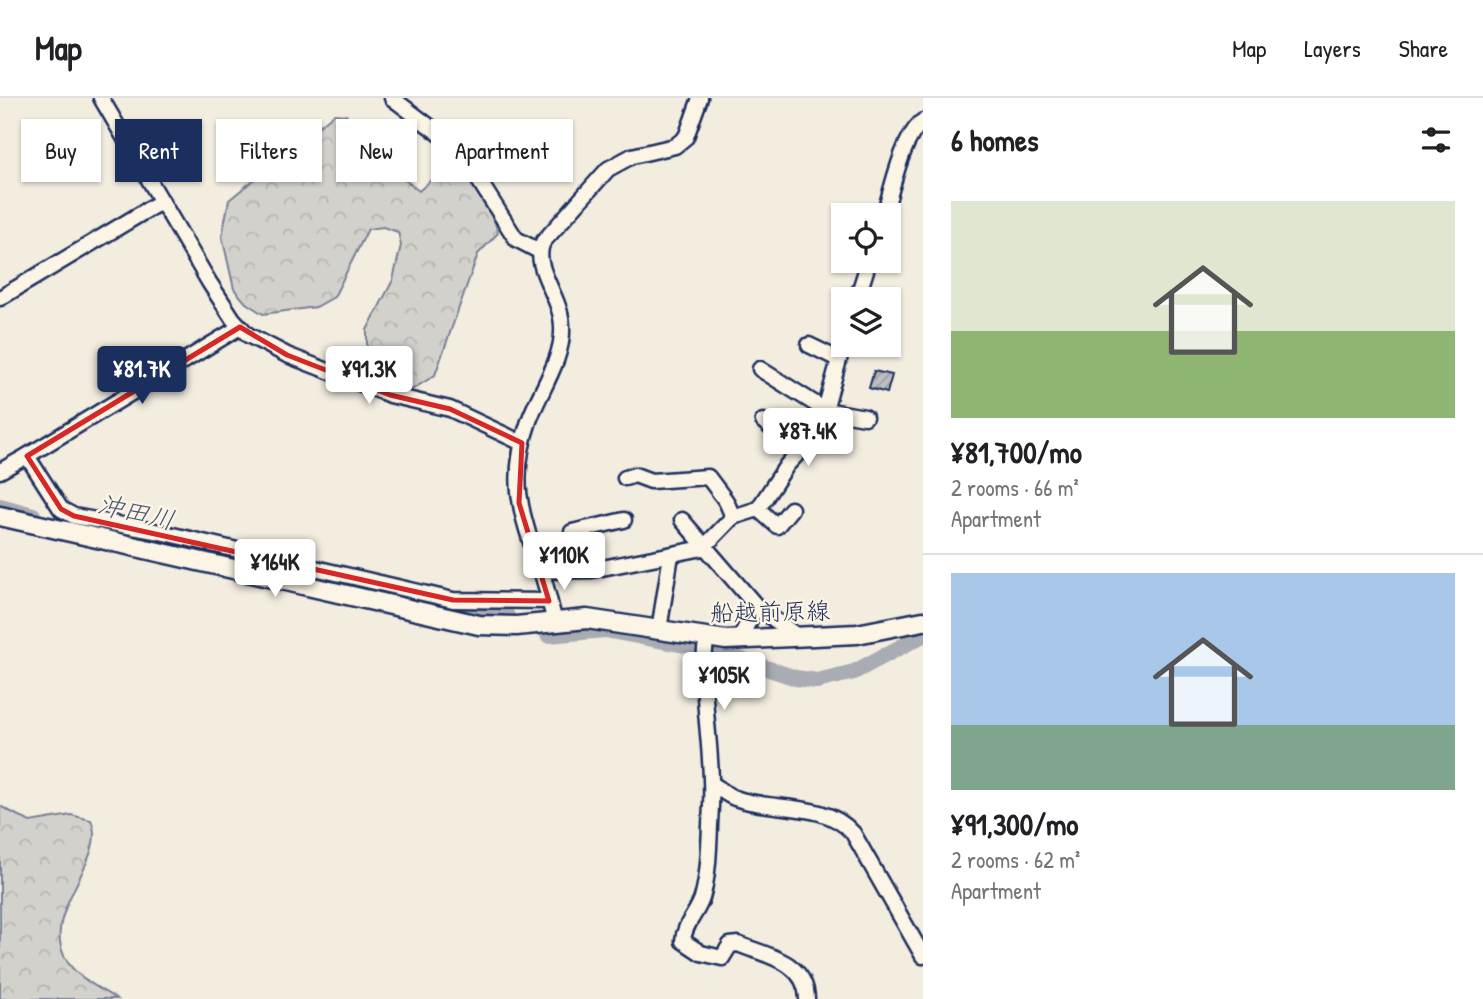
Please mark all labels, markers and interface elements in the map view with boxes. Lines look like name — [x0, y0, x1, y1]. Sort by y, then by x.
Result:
text: Map — [35, 26, 82, 70]
text: Map — [1232, 32, 1266, 64]
text: Layers — [1304, 32, 1361, 64]
text: Share — [1399, 32, 1448, 64]
chip: Buy — [21, 119, 101, 182]
chip: Rent — [115, 119, 202, 182]
chip: Filters — [216, 119, 322, 182]
chip: New — [336, 119, 417, 182]
chip: Apartment — [431, 119, 573, 182]
text: 6 homes — [951, 120, 1038, 160]
icon: filters — [1417, 121, 1455, 159]
map controls — [831, 203, 901, 357]
button: locate — [831, 203, 901, 273]
icon: home — [1140, 247, 1266, 373]
button: layers — [831, 287, 901, 357]
pin: ¥81.7K — [85, 346, 199, 406]
pin: ¥91.3K — [312, 346, 426, 406]
text: ¥81.7K — [113, 353, 171, 384]
text: ¥91.3K — [342, 353, 396, 384]
pin: ¥87.4K — [751, 408, 865, 468]
text: ¥87.4K — [779, 415, 837, 446]
text: ¥81,700/mo — [951, 432, 1082, 472]
text: 2 rooms · 66 m² — [951, 472, 1079, 503]
water label: 沖田川 — [94, 486, 178, 537]
text: Apartment — [951, 503, 1041, 534]
pin: ¥110K — [515, 532, 613, 592]
text: ¥110K — [539, 539, 589, 570]
pin: ¥164K — [226, 540, 324, 599]
text: ¥164K — [251, 546, 299, 577]
street label: 船越前原線 — [710, 594, 830, 628]
icon: home — [1140, 619, 1266, 745]
pin: ¥105K — [675, 652, 773, 712]
text: ¥105K — [698, 659, 750, 690]
text: ¥91,300/mo — [951, 804, 1078, 844]
text: 2 rooms · 62 m² — [951, 844, 1080, 875]
text: Apartment — [951, 875, 1041, 906]

